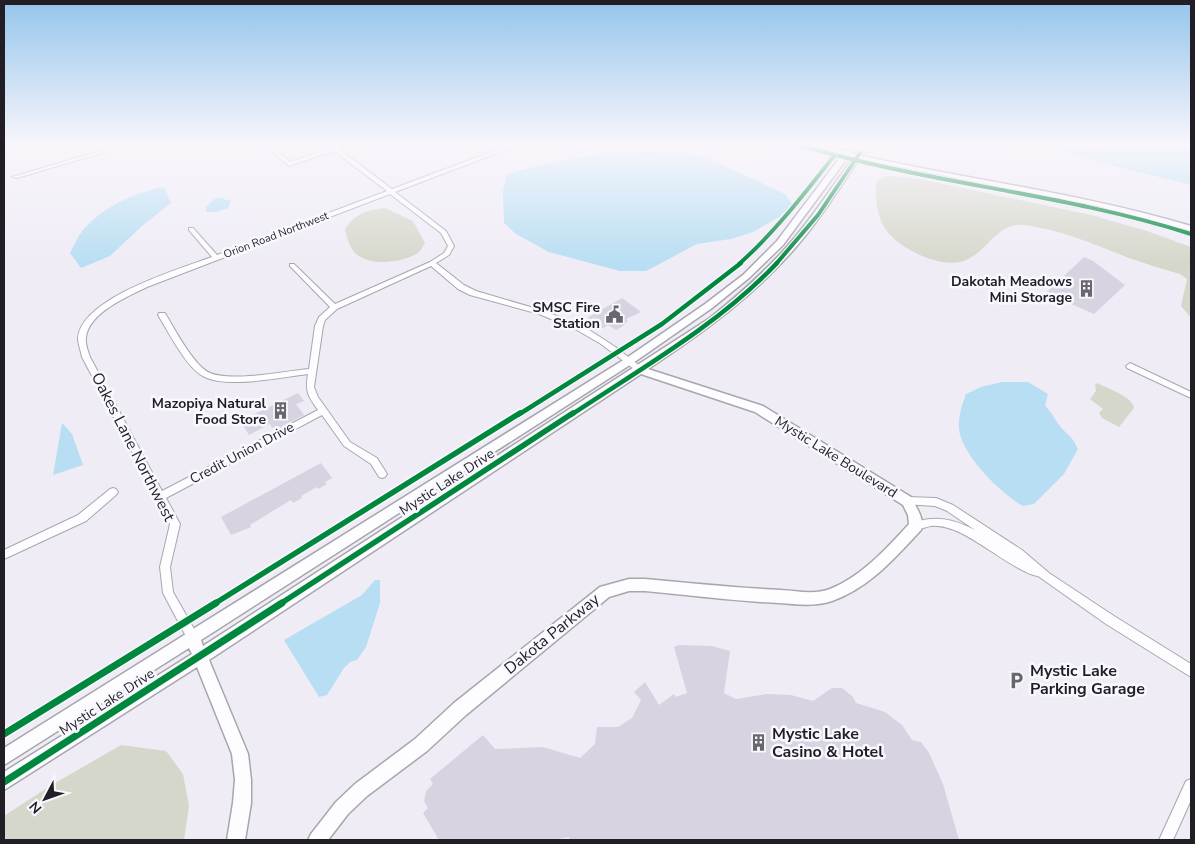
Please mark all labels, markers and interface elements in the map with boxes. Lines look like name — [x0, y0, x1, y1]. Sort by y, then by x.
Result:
street label: Orion Road Northwest — [221, 208, 331, 262]
place label: Dakotah Meadows Mini Storage — [951, 272, 1072, 307]
building icon: Dakotah Meadows Mini Storage — [1076, 279, 1096, 299]
place label: SMSC Fire Station — [532, 298, 600, 333]
public building icon: SMSC Fire Station — [604, 305, 624, 325]
street label: Oakes Lane Northwest — [86, 369, 180, 526]
place label: Mazopiya Natural Food Store — [152, 394, 267, 429]
building icon: Mazopiya Natural Food Store — [270, 401, 290, 421]
street label: Mystic Lake Boulevard — [771, 412, 901, 502]
street label: Credit Union Drive — [186, 417, 298, 489]
street label: Mystic Lake Drive — [396, 444, 498, 520]
street label: Dakota Parkway — [500, 588, 605, 679]
place label: Mystic Lake Parking Garage — [1030, 660, 1145, 700]
street label: Mystic Lake Drive — [56, 664, 158, 740]
parking icon: Mystic Lake Parking Garage — [1006, 670, 1026, 690]
place label: Mystic Lake Casino & Hotel — [772, 723, 883, 763]
building icon: Mystic Lake Casino & Hotel — [748, 733, 768, 753]
north arrow — [20, 774, 70, 824]
text: N — [25, 797, 46, 817]

